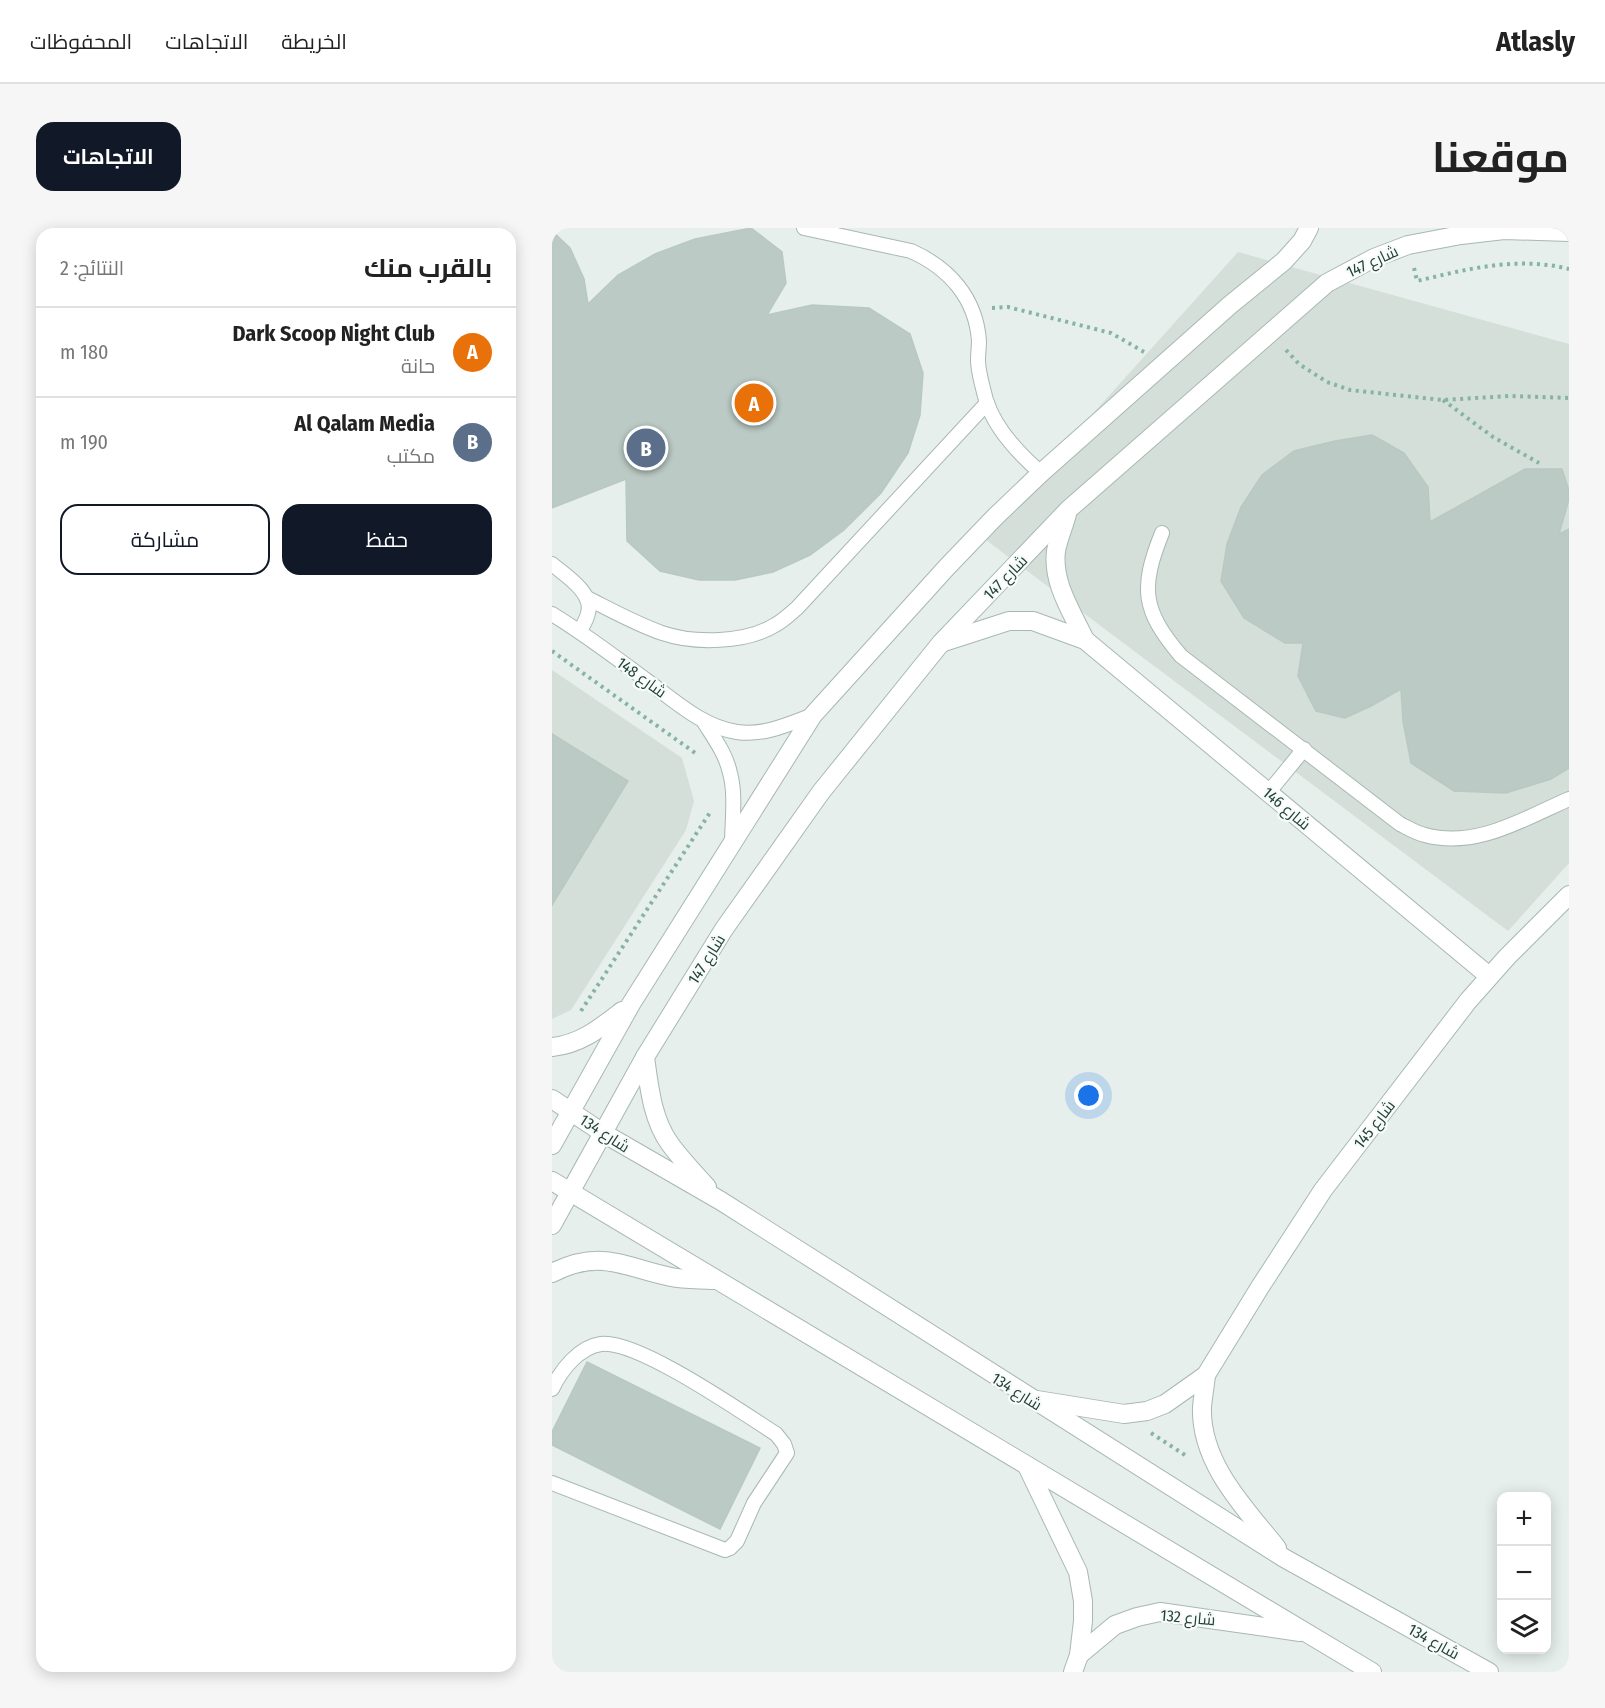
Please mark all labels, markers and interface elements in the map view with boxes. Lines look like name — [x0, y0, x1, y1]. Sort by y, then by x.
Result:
text: Atlasly — [1496, 25, 1575, 58]
text: المحفوظات — [30, 29, 132, 55]
text: الاتجاهات — [165, 29, 248, 55]
text: الخريطة — [281, 29, 347, 55]
button: الاتجاهات — [36, 122, 181, 191]
text: موقعنا — [1432, 133, 1569, 183]
street label: شارع 147 — [1343, 241, 1402, 283]
text: بالقرب منك — [364, 253, 492, 284]
text: النتائج: 2 — [60, 256, 124, 280]
text: Dark Scoop Night Club — [232, 320, 435, 347]
text: 180 m — [60, 340, 108, 364]
text: A — [467, 340, 478, 364]
text: حانة — [401, 354, 435, 378]
pin: A — [734, 380, 774, 426]
text: Al Qalam Media — [294, 410, 435, 437]
pin: B — [626, 426, 665, 470]
text: 190 m — [60, 430, 108, 454]
text: B — [467, 430, 478, 454]
text: مكتب — [387, 444, 435, 468]
button: مشاركة — [60, 504, 270, 575]
button: حفظ — [282, 504, 492, 575]
street label: شارع 147 — [979, 551, 1033, 605]
street label: شارع 148 — [612, 653, 670, 703]
street label: شارع 146 — [1258, 783, 1314, 835]
street label: شارع 147 — [684, 931, 731, 989]
your location — [1074, 1081, 1103, 1110]
street label: شارع 145 — [1350, 1096, 1401, 1153]
street label: شارع 134 — [575, 1110, 633, 1158]
street label: شارع 134 — [987, 1369, 1045, 1416]
map controls — [1497, 1492, 1551, 1654]
button: + — [1497, 1492, 1551, 1546]
button: − — [1497, 1546, 1551, 1600]
button: layers — [1497, 1600, 1551, 1654]
street label: شارع 132 — [1159, 1606, 1216, 1631]
street label: شارع 134 — [1404, 1620, 1463, 1665]

